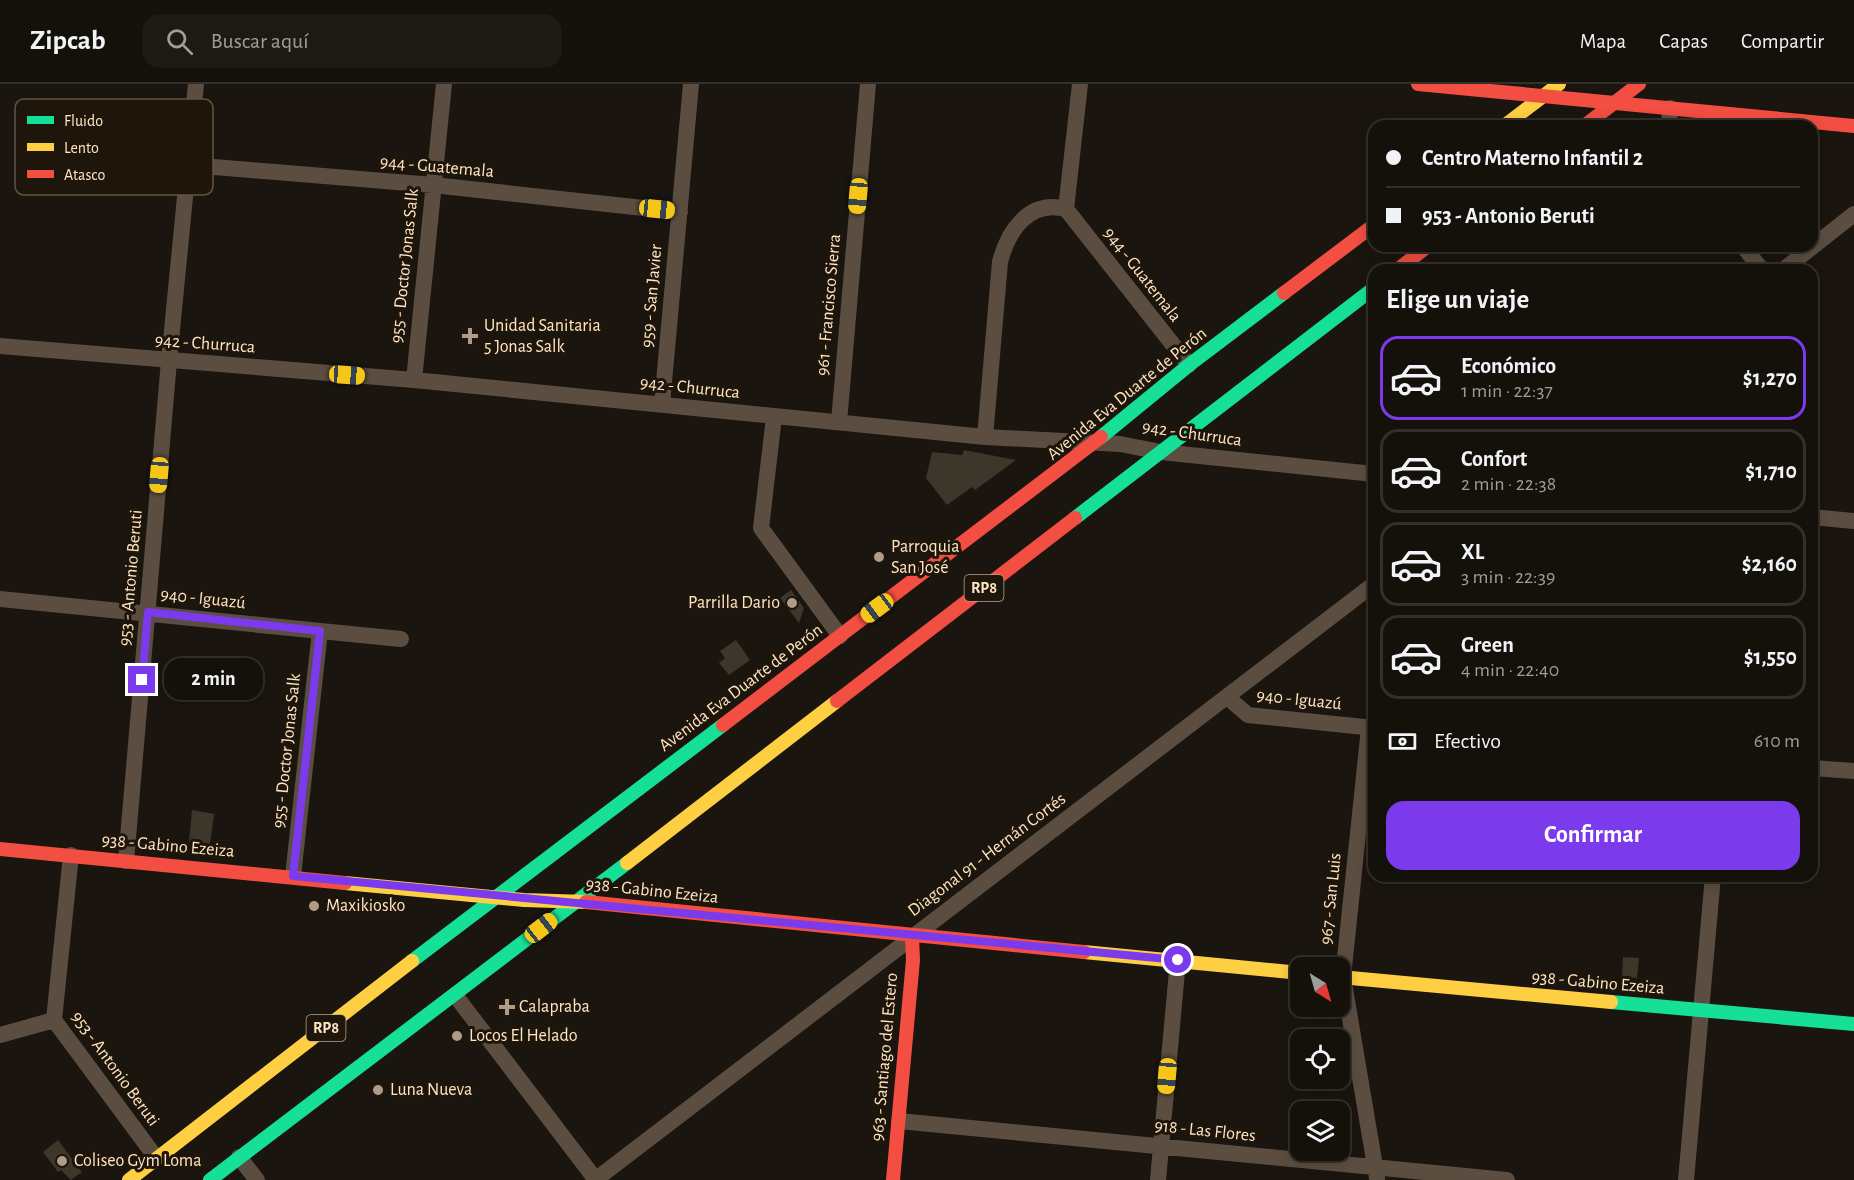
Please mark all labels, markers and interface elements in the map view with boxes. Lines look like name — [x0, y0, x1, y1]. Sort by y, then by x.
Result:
search box — [142, 14, 562, 68]
icon: search — [163, 25, 196, 58]
text: Zipcab — [30, 27, 106, 55]
text: Buscar aquí — [211, 30, 309, 52]
text: Mapa — [1580, 31, 1626, 52]
text: Capas — [1659, 31, 1708, 52]
text: Compartir — [1741, 31, 1824, 52]
legend — [15, 99, 213, 195]
text: Fluido — [64, 113, 103, 129]
text: Lento — [64, 140, 99, 156]
text: Centro Materno Infantil 2 — [1422, 147, 1643, 169]
street label: 944 - Guatemala — [379, 153, 495, 181]
text: Atasco — [64, 167, 106, 183]
car — [847, 177, 869, 215]
street label: 955 - Doctor Jonas Salk — [388, 187, 422, 344]
car — [638, 198, 676, 220]
text: 953 - Antonio Beruti — [1422, 205, 1595, 227]
street label: 944 - Guatemala — [1100, 224, 1184, 326]
street label: 961 - Francisco Sierra — [814, 233, 844, 377]
street label: 959 - San Javier — [639, 243, 666, 349]
text: Elige un viaje — [1386, 286, 1529, 313]
place label: Unidad Sanitaria 5 Jonas Salk — [484, 317, 601, 356]
street label: Avenida Eva Duarte de Perón — [1044, 324, 1210, 464]
marker: Unidad Sanitaria 5 Jonas Salk — [461, 327, 479, 345]
street label: 942 - Churruca — [154, 332, 256, 356]
icon: car — [1389, 351, 1443, 405]
text: Económico — [1461, 355, 1556, 377]
car — [328, 365, 366, 385]
text: $1,270 — [1743, 367, 1797, 389]
street label: 942 - Churruca — [639, 374, 741, 402]
text: 1 min · 22:37 — [1461, 381, 1553, 401]
street label: 942 - Churruca — [1141, 418, 1243, 450]
icon: car — [1389, 444, 1443, 498]
text: Confort — [1461, 448, 1527, 470]
car — [148, 456, 170, 494]
text: $1,710 — [1745, 460, 1797, 482]
text: 2 min · 22:38 — [1461, 474, 1556, 494]
street label: 953 - Antonio Beruti — [116, 509, 146, 647]
icon: car — [1389, 537, 1443, 591]
place label: Parroquia San José — [891, 538, 960, 577]
text: XL — [1461, 541, 1484, 563]
marker: Parroquia San José — [872, 550, 886, 564]
text: $2,160 — [1742, 553, 1797, 575]
text: 3 min · 22:39 — [1461, 567, 1555, 587]
road number: RP8 — [964, 575, 1004, 601]
street label: 940 - Iguazú — [160, 586, 246, 612]
car — [857, 590, 897, 626]
place label: Parrilla Dario — [688, 594, 780, 612]
marker: Parrilla Dario — [785, 596, 799, 610]
street label: Avenida Eva Duarte de Perón — [656, 621, 826, 755]
icon: car — [1389, 630, 1443, 684]
text: Green — [1461, 634, 1514, 656]
text: $1,550 — [1744, 646, 1797, 668]
callout: 2 min — [163, 659, 262, 701]
text: 4 min · 22:40 — [1461, 660, 1559, 680]
route end — [128, 666, 155, 693]
text: 2 min — [191, 669, 236, 689]
street label: 955 - Doctor Jonas Salk — [270, 672, 304, 829]
street label: 940 - Iguazú — [1256, 687, 1342, 713]
icon: cash — [1386, 725, 1419, 758]
text: Efectivo — [1434, 730, 1501, 752]
text: 610 m — [1754, 731, 1800, 751]
street label: Diagonal 91 - Hernán Cortés — [905, 790, 1069, 920]
button: Confirmar — [1386, 801, 1800, 870]
street label: 938 - Gabino Ezeiza — [101, 831, 235, 861]
street label: 967 - San Luis — [1317, 852, 1345, 946]
street label: 938 - Gabino Ezeiza — [585, 875, 719, 907]
place label: Maxikiosko — [326, 897, 406, 915]
marker: Maxikiosko — [307, 899, 321, 913]
car — [521, 910, 561, 946]
route start — [1164, 946, 1191, 973]
north arrow — [1290, 957, 1350, 1017]
map controls — [1290, 957, 1350, 1161]
street label: 938 - Gabino Ezeiza — [1531, 968, 1665, 998]
street label: 963 - Santiago del Estero — [869, 972, 901, 1142]
place label: Calapraba — [519, 998, 590, 1016]
marker: Calapraba — [500, 1000, 514, 1014]
street label: 953 - Antonio Beruti — [67, 1008, 163, 1130]
road number: RP8 — [306, 1015, 346, 1041]
place label: Locos El Helado — [469, 1027, 578, 1045]
marker: Locos El Helado — [450, 1029, 464, 1043]
button: locate — [1290, 1029, 1350, 1089]
car — [1156, 1057, 1178, 1095]
place label: Luna Nueva — [390, 1081, 472, 1099]
marker: Luna Nueva — [371, 1083, 385, 1097]
button: layers — [1290, 1101, 1350, 1161]
street label: 918 - Las Flores — [1153, 1117, 1257, 1145]
place label: Coliseo Gym Loma — [74, 1152, 202, 1170]
marker: Coliseo Gym Loma — [55, 1154, 69, 1168]

